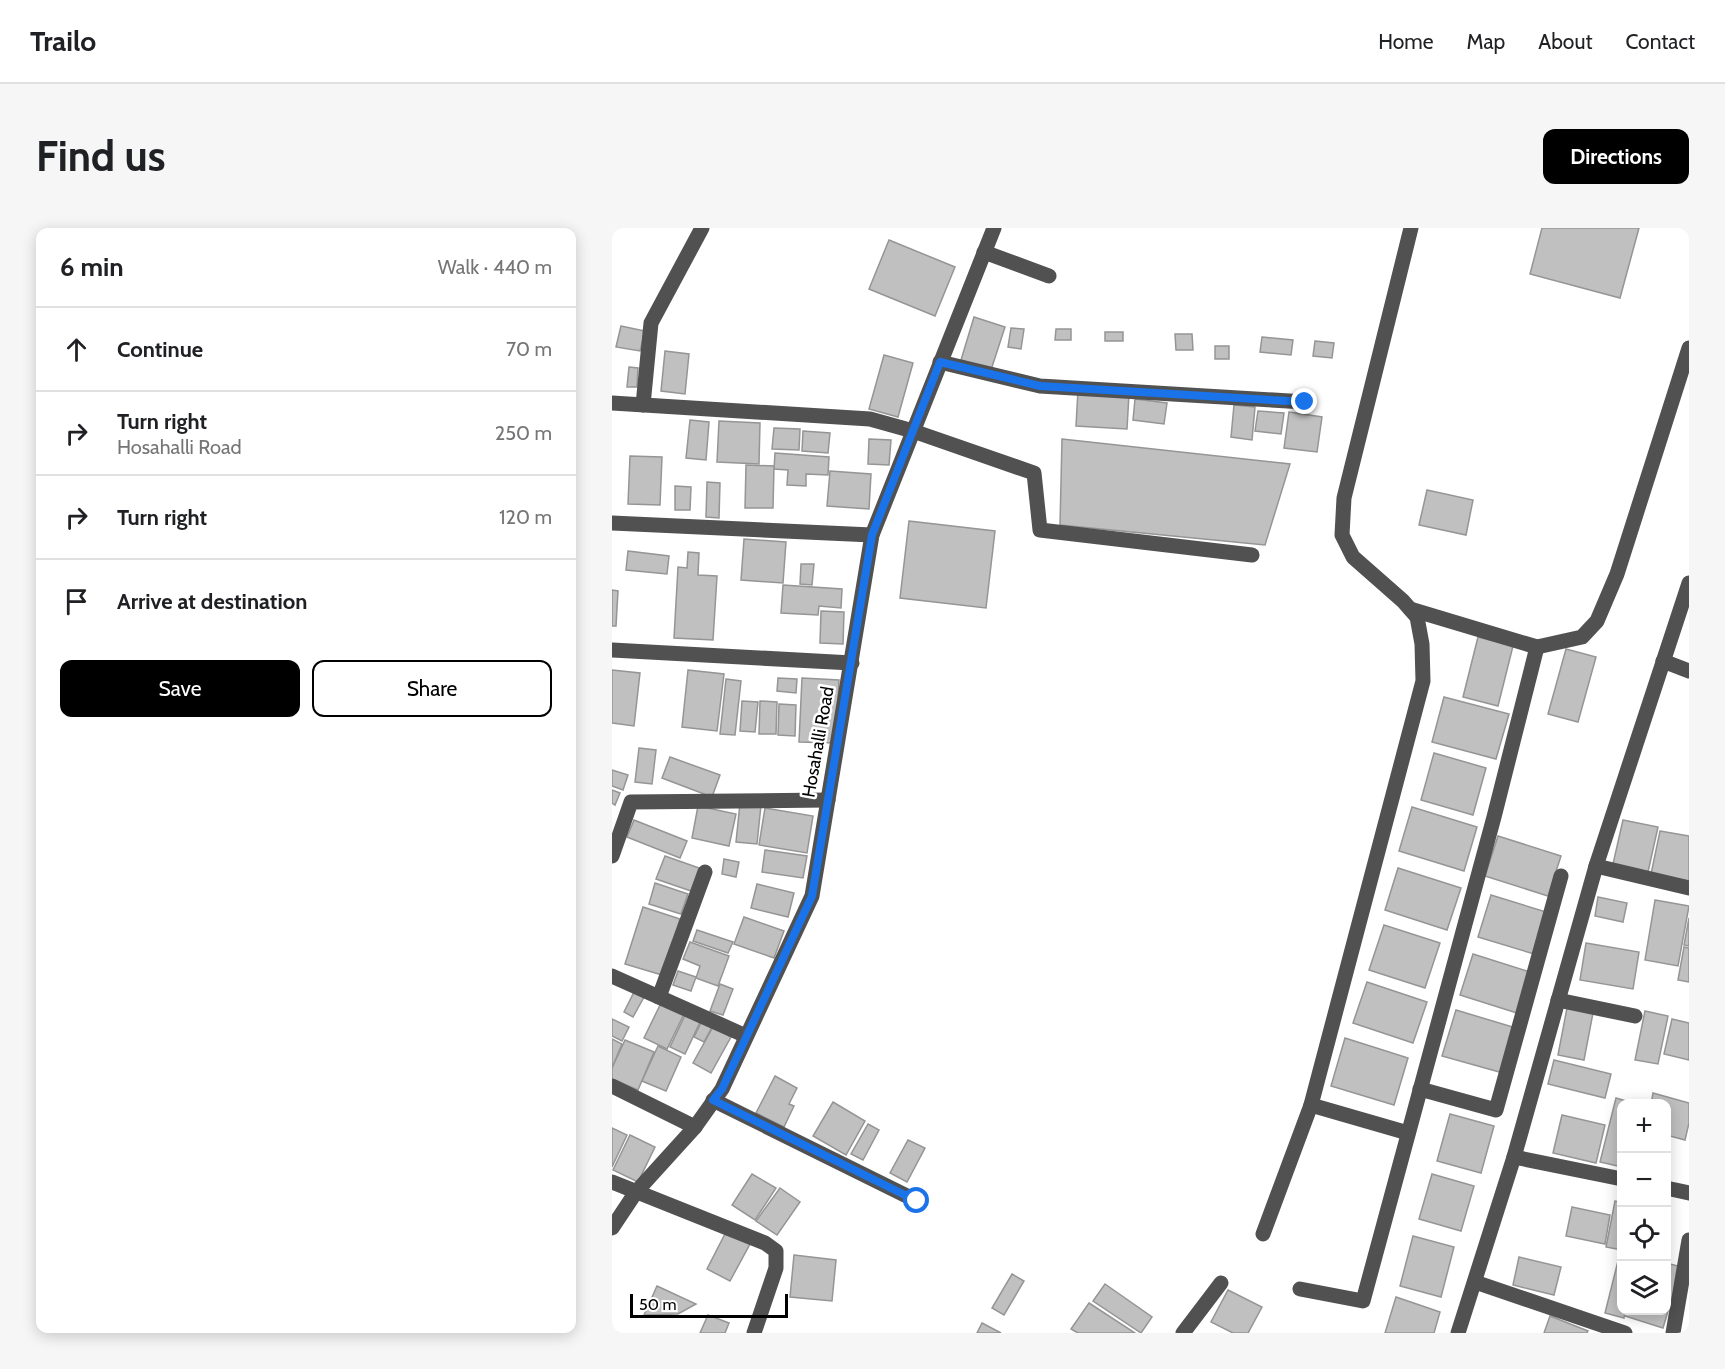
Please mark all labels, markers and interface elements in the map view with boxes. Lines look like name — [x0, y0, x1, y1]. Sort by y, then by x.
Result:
text: Trailo — [30, 24, 96, 58]
text: Home — [1378, 29, 1434, 54]
text: Map — [1467, 29, 1505, 54]
text: About — [1538, 29, 1592, 54]
text: Contact — [1625, 29, 1695, 54]
button: Directions — [1543, 129, 1689, 184]
text: Find us — [36, 130, 165, 182]
text: 6 min — [60, 251, 124, 283]
text: Walk · 440 m — [438, 255, 552, 279]
icon: ahead — [60, 333, 93, 366]
text: Continue — [117, 336, 203, 363]
text: 70 m — [506, 337, 552, 361]
route end — [1291, 388, 1317, 414]
text: Turn right — [117, 408, 207, 435]
icon: right — [60, 417, 93, 450]
text: 250 m — [495, 421, 552, 445]
text: Hosahalli Road — [117, 435, 242, 459]
icon: right — [60, 501, 93, 534]
text: Turn right — [117, 504, 207, 531]
text: 120 m — [499, 505, 552, 529]
icon: arrive — [60, 585, 93, 618]
text: Arrive at destination — [117, 588, 307, 615]
button: Save — [60, 660, 300, 717]
button: Share — [312, 660, 552, 717]
street label: Hosahalli Road — [797, 685, 839, 799]
map controls — [1617, 1099, 1671, 1315]
button: + — [1617, 1099, 1671, 1153]
button: − — [1617, 1153, 1671, 1207]
route start — [903, 1187, 929, 1213]
button: locate — [1617, 1207, 1671, 1261]
button: layers — [1617, 1261, 1671, 1315]
scale bar — [630, 1291, 788, 1318]
text: 50 m — [639, 1295, 676, 1314]

